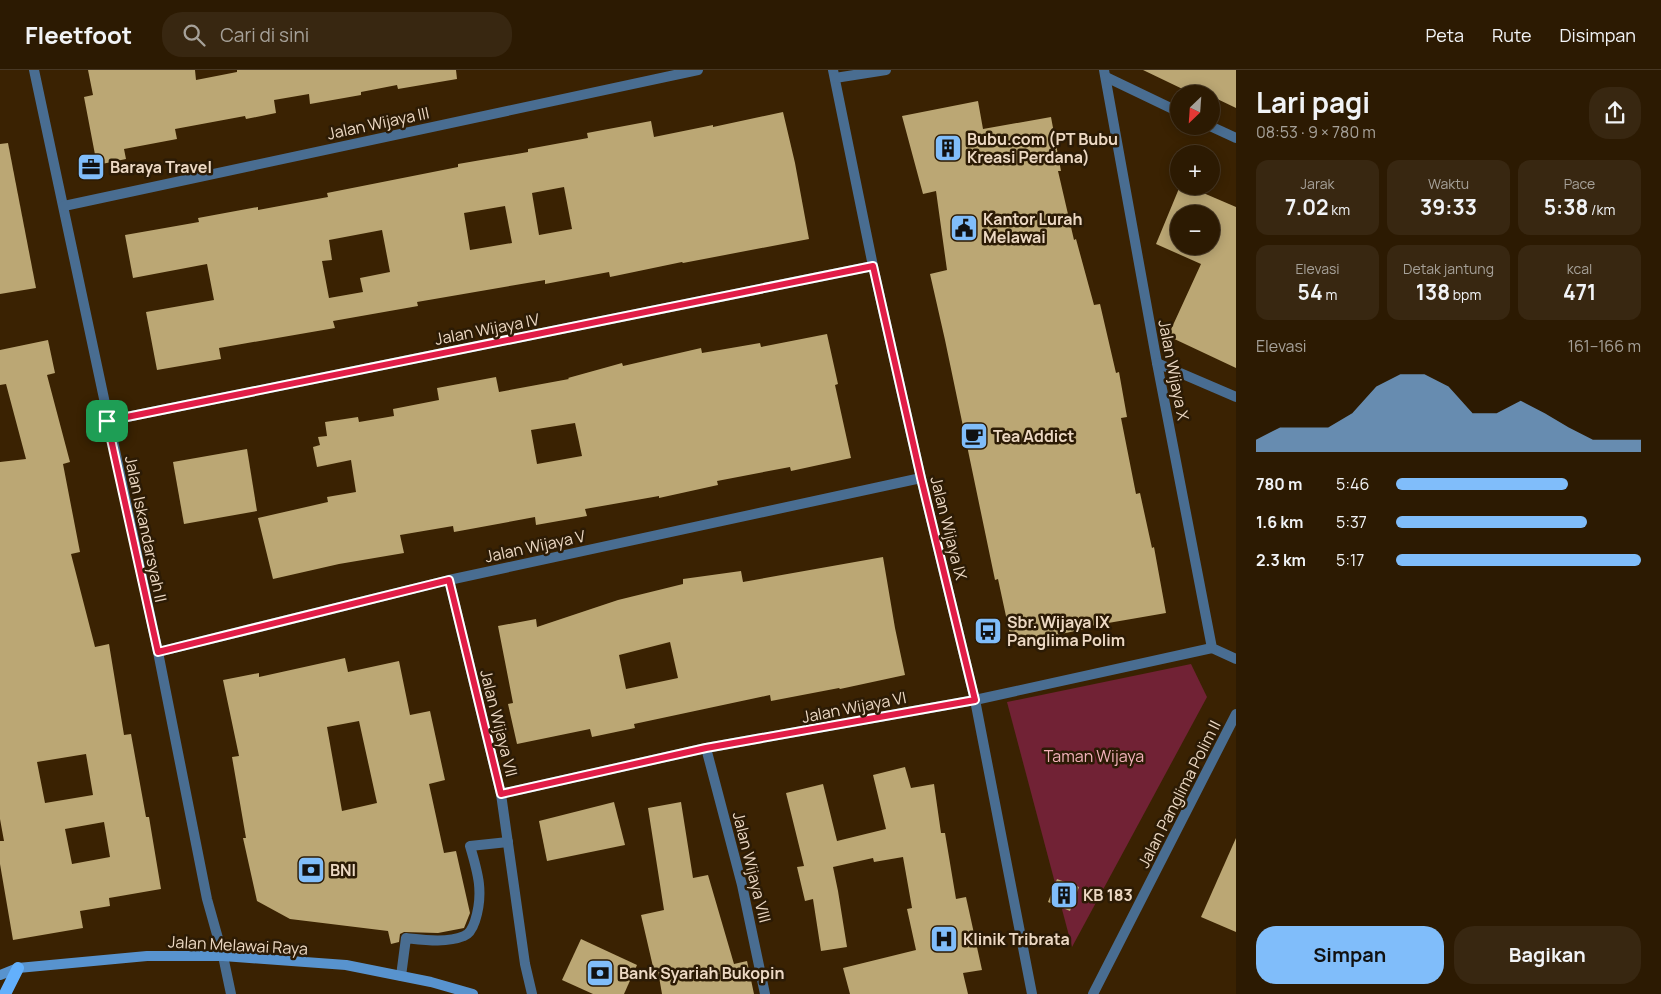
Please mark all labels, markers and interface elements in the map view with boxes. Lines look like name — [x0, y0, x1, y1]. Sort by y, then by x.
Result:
search box — [162, 12, 512, 57]
text: Fleetfoot — [25, 18, 132, 51]
icon: search — [180, 21, 208, 49]
text: Cari di sini — [220, 22, 309, 48]
text: Peta — [1425, 23, 1464, 47]
text: Rute — [1492, 23, 1531, 47]
text: Disimpan — [1559, 23, 1636, 47]
text: Lari pagi — [1256, 83, 1370, 121]
north arrow — [1170, 85, 1220, 135]
map controls — [1170, 85, 1220, 255]
button: share — [1589, 87, 1641, 139]
street label: Jalan Wijaya III — [325, 101, 431, 145]
text: 08:53 · 9 × 780 m — [1256, 121, 1376, 143]
place label: Bubu.com (PT Bubu Kreasi Perdana) — [967, 128, 1118, 168]
building icon: Bubu.com (PT Bubu Kreasi Perdana) — [933, 133, 963, 163]
button: + — [1170, 145, 1220, 195]
office icon: Baraya Travel — [76, 152, 106, 182]
place label: Baraya Travel — [110, 156, 212, 178]
text: Jarak — [1301, 174, 1334, 193]
text: Waktu — [1428, 174, 1469, 193]
text: Pace — [1564, 174, 1595, 193]
text: 7.02 — [1285, 193, 1328, 221]
text: 39:33 — [1420, 193, 1477, 221]
text: 5:38 — [1544, 193, 1588, 221]
text: km — [1328, 200, 1350, 219]
text: /km — [1588, 200, 1615, 219]
button: − — [1170, 205, 1220, 255]
place label: Kantor Lurah Melawai — [983, 208, 1083, 248]
public building icon: Kantor Lurah Melawai — [949, 213, 979, 243]
text: Elevasi — [1295, 259, 1340, 278]
text: Detak jantung — [1403, 259, 1494, 278]
text: kcal — [1567, 259, 1592, 278]
text: 54 — [1298, 278, 1323, 306]
text: 138 — [1416, 278, 1450, 306]
text: 471 — [1563, 278, 1596, 306]
text: m — [1323, 285, 1337, 304]
text: bpm — [1450, 285, 1481, 304]
street label: Jalan Wijaya IV — [433, 308, 541, 350]
street label: Jalan Wijaya X — [1153, 318, 1195, 423]
text: Elevasi — [1256, 335, 1307, 357]
text: 161–166 m — [1568, 335, 1641, 357]
pin — [86, 400, 128, 442]
icon: arrive — [93, 407, 121, 435]
cafe icon: Tea Addict — [959, 421, 989, 451]
place label: Tea Addict — [993, 425, 1074, 447]
street label: Jalan Iskandarsyah II — [120, 454, 172, 604]
text: 780 m — [1256, 473, 1302, 495]
text: 5:46 — [1336, 473, 1369, 495]
street label: Jalan Wijaya IX — [925, 474, 973, 582]
text: 1.6 km — [1256, 511, 1303, 533]
text: 5:37 — [1336, 511, 1367, 533]
street label: Jalan Wijaya V — [483, 525, 588, 567]
text: 2.3 km — [1256, 549, 1306, 571]
text: 5:17 — [1336, 549, 1364, 571]
place label: Sbr. Wijaya IX Panglima Polim — [1007, 611, 1125, 651]
bus stop icon: Sbr. Wijaya IX Panglima Polim — [973, 616, 1003, 646]
street label: Jalan Wijaya VII — [475, 667, 523, 779]
street label: Jalan Wijaya VI — [800, 686, 908, 728]
street label: Jalan Panglima Polim II — [1132, 717, 1226, 871]
park label: Taman Wijaya — [1044, 745, 1144, 767]
street label: Jalan Wijaya VIII — [728, 809, 776, 925]
bank icon: BNI — [296, 855, 326, 885]
place label: BNI — [330, 859, 356, 881]
building icon: KB 183 — [1049, 880, 1079, 910]
place label: KB 183 — [1083, 884, 1133, 906]
hospital icon: Klinik Tribrata — [929, 924, 959, 954]
button: Simpan — [1256, 926, 1444, 984]
button: Bagikan — [1454, 926, 1641, 984]
place label: Klinik Tribrata — [963, 928, 1070, 950]
street label: Jalan Melawai Raya — [168, 930, 308, 960]
bank icon: Bank Syariah Bukopin — [585, 958, 615, 988]
place label: Bank Syariah Bukopin — [619, 962, 784, 984]

